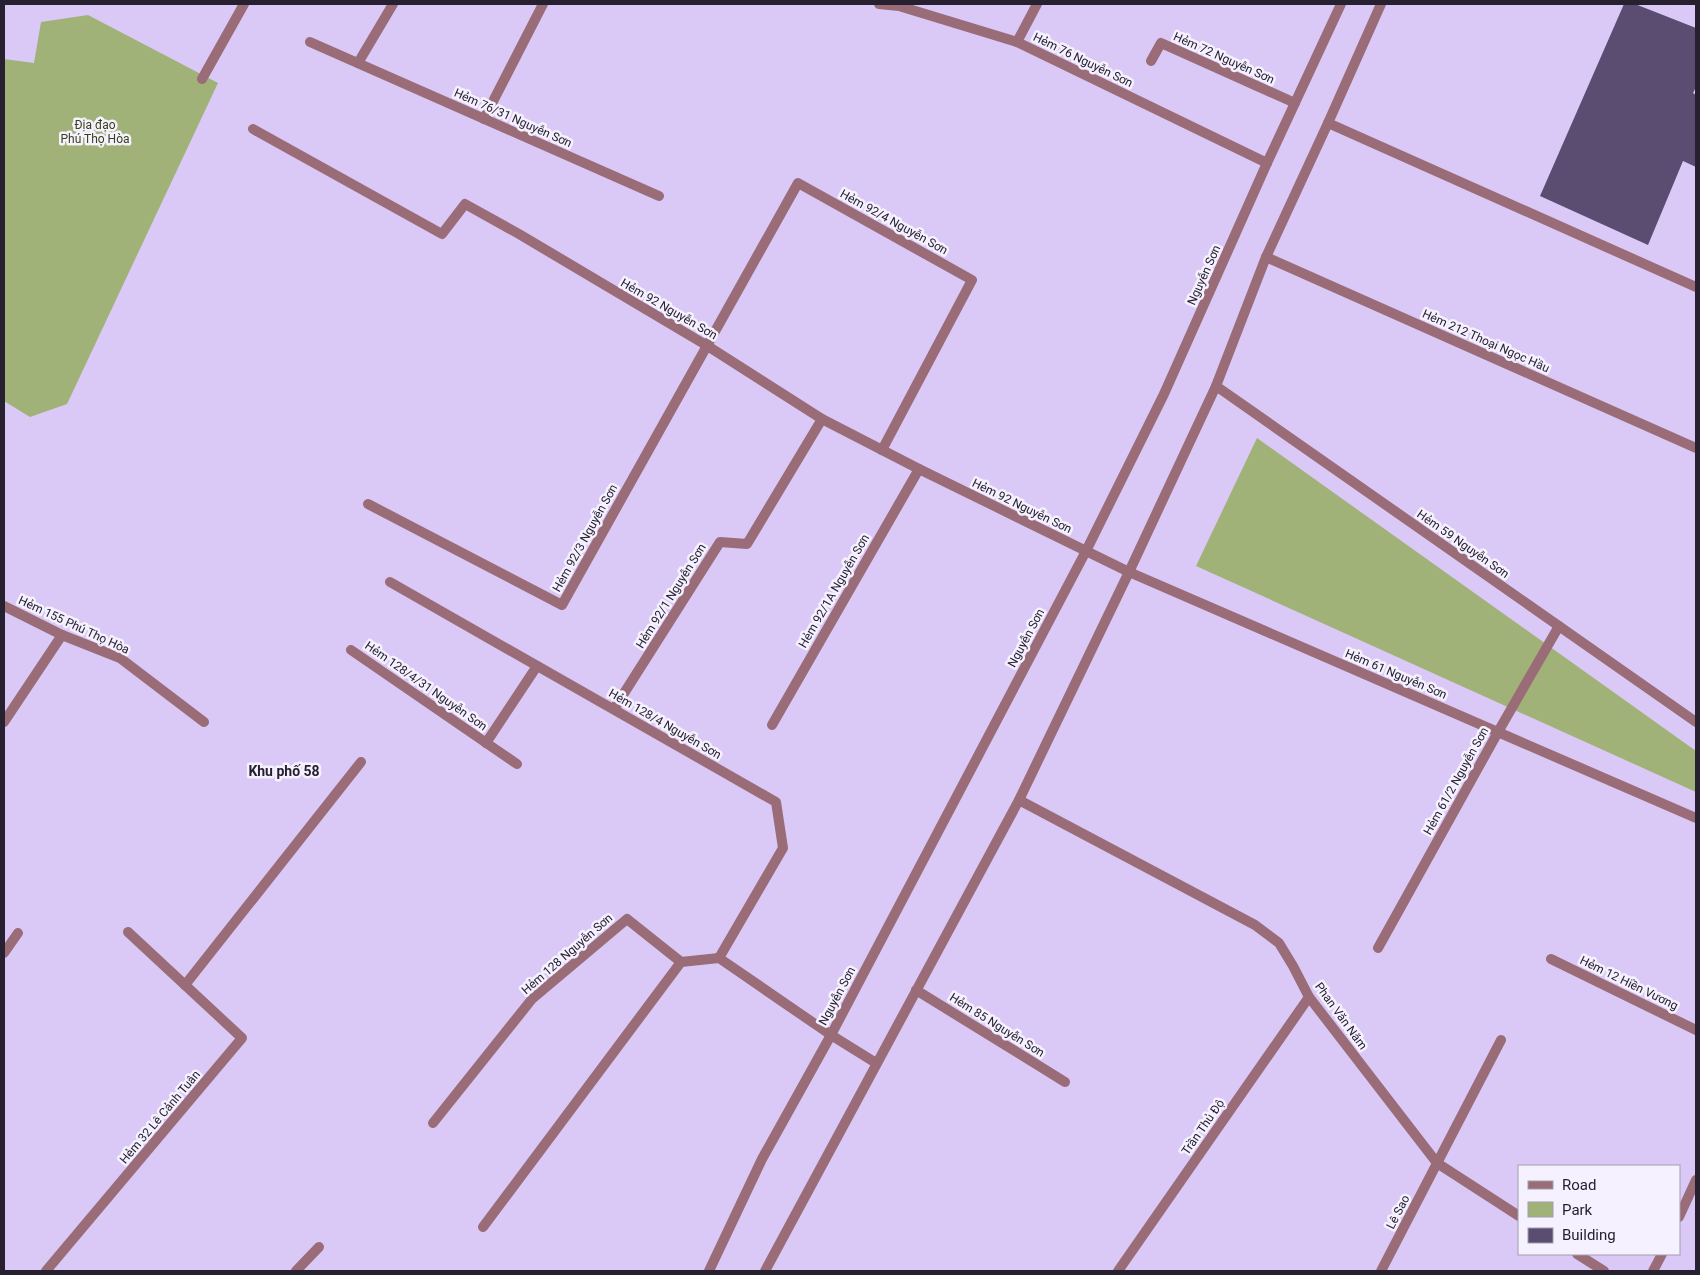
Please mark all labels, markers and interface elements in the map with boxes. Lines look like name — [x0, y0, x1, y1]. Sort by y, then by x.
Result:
street label: Hẻm 72 Nguyễn Sơn — [1171, 29, 1277, 87]
street label: Hẻm 76 Nguyễn Sơn — [1031, 30, 1135, 90]
street label: Hẻm 76/31 Nguyễn Sơn — [452, 86, 574, 150]
park label: Địa đạo Phú Thọ Hòa — [60, 118, 130, 146]
street label: Hẻm 92/4 Nguyễn Sơn — [838, 187, 950, 257]
street label: Nguyễn Sơn — [1185, 243, 1223, 307]
street label: Hẻm 92 Nguyễn Sơn — [618, 276, 720, 342]
street label: Hẻm 212 Thoại Ngọc Hầu — [1420, 307, 1552, 375]
street label: Hẻm 92 Nguyễn Sơn — [970, 476, 1074, 536]
street label: Hẻm 92/3 Nguyễn Sơn — [550, 482, 620, 594]
street label: Hẻm 59 Nguyễn Sơn — [1414, 507, 1512, 581]
street label: Hẻm 92/1A Nguyễn Sơn — [796, 532, 872, 650]
street label: Hẻm 92/1 Nguyễn Sơn — [633, 541, 709, 651]
street label: Hẻm 155 Phú Thọ Hòa — [16, 593, 132, 657]
street label: Nguyễn Sơn — [1005, 606, 1047, 670]
street label: Hẻm 128/4/31 Nguyễn Sơn — [362, 638, 490, 734]
street label: Hẻm 61 Nguyễn Sơn — [1343, 646, 1449, 702]
street label: Hẻm 128/4 Nguyễn Sơn — [606, 686, 724, 762]
street label: Hẻm 61/2 Nguyễn Sơn — [1421, 725, 1491, 837]
district label: Khu phố 58 — [248, 763, 320, 779]
street label: Hẻm 128 Nguyễn Sơn — [519, 911, 615, 997]
street label: Hẻm 12 Hiền Vương — [1578, 953, 1680, 1013]
street label: Nguyễn Sơn — [816, 964, 858, 1028]
street label: Phan Văn Năm — [1312, 980, 1370, 1052]
street label: Hẻm 85 Nguyễn Sơn — [947, 990, 1047, 1060]
street label: Hẻm 32 Lê Cảnh Tuân — [117, 1068, 203, 1166]
street label: Trần Thủ Độ — [1179, 1096, 1227, 1158]
legend — [1518, 1165, 1680, 1255]
text: Road — [1562, 1176, 1596, 1194]
street label: Lê Sao — [1384, 1193, 1413, 1231]
text: Park — [1562, 1201, 1593, 1219]
text: Building — [1562, 1226, 1616, 1244]

